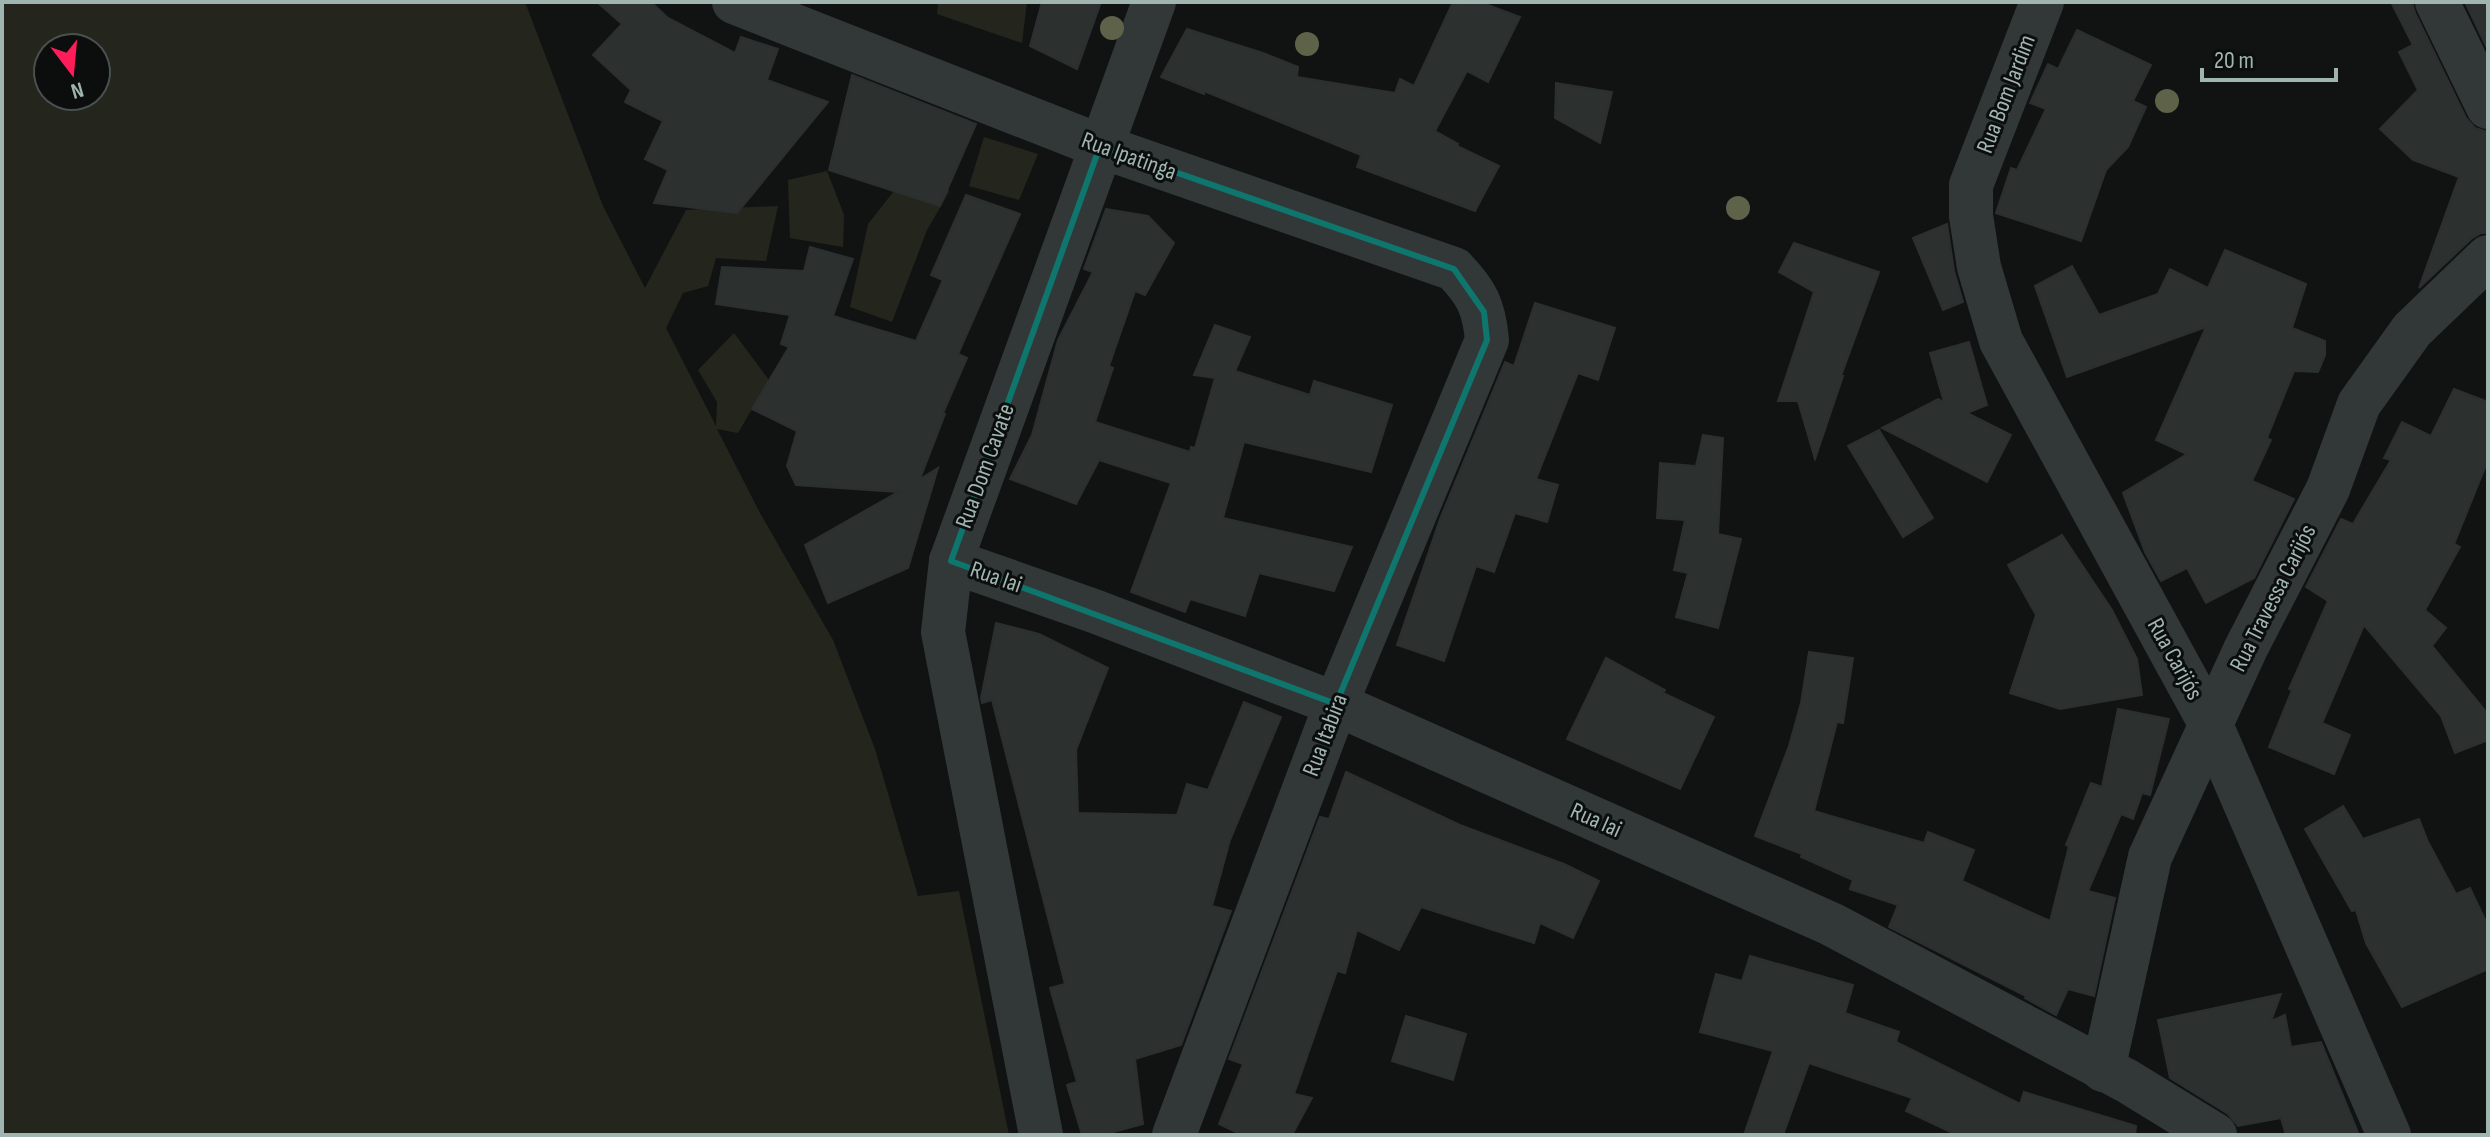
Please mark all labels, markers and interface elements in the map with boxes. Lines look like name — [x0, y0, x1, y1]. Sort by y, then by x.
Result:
street label: Rua Bom Jardim — [1970, 31, 2042, 157]
north arrow — [32, 32, 112, 112]
scale bar — [2202, 32, 2336, 82]
text: 20 m — [2214, 46, 2254, 75]
text: N — [68, 75, 86, 104]
street label: Rua Ipatinga — [1078, 125, 1180, 187]
street label: Rua Dom Cavate — [949, 400, 1021, 532]
street label: Rua Travessa Carijós — [2224, 520, 2322, 676]
street label: Rua Iai — [966, 555, 1026, 599]
street label: Rua Carijós — [2141, 613, 2209, 705]
street label: Rua Itabira — [1296, 690, 1354, 780]
street label: Rua Iai — [1566, 796, 1626, 844]

